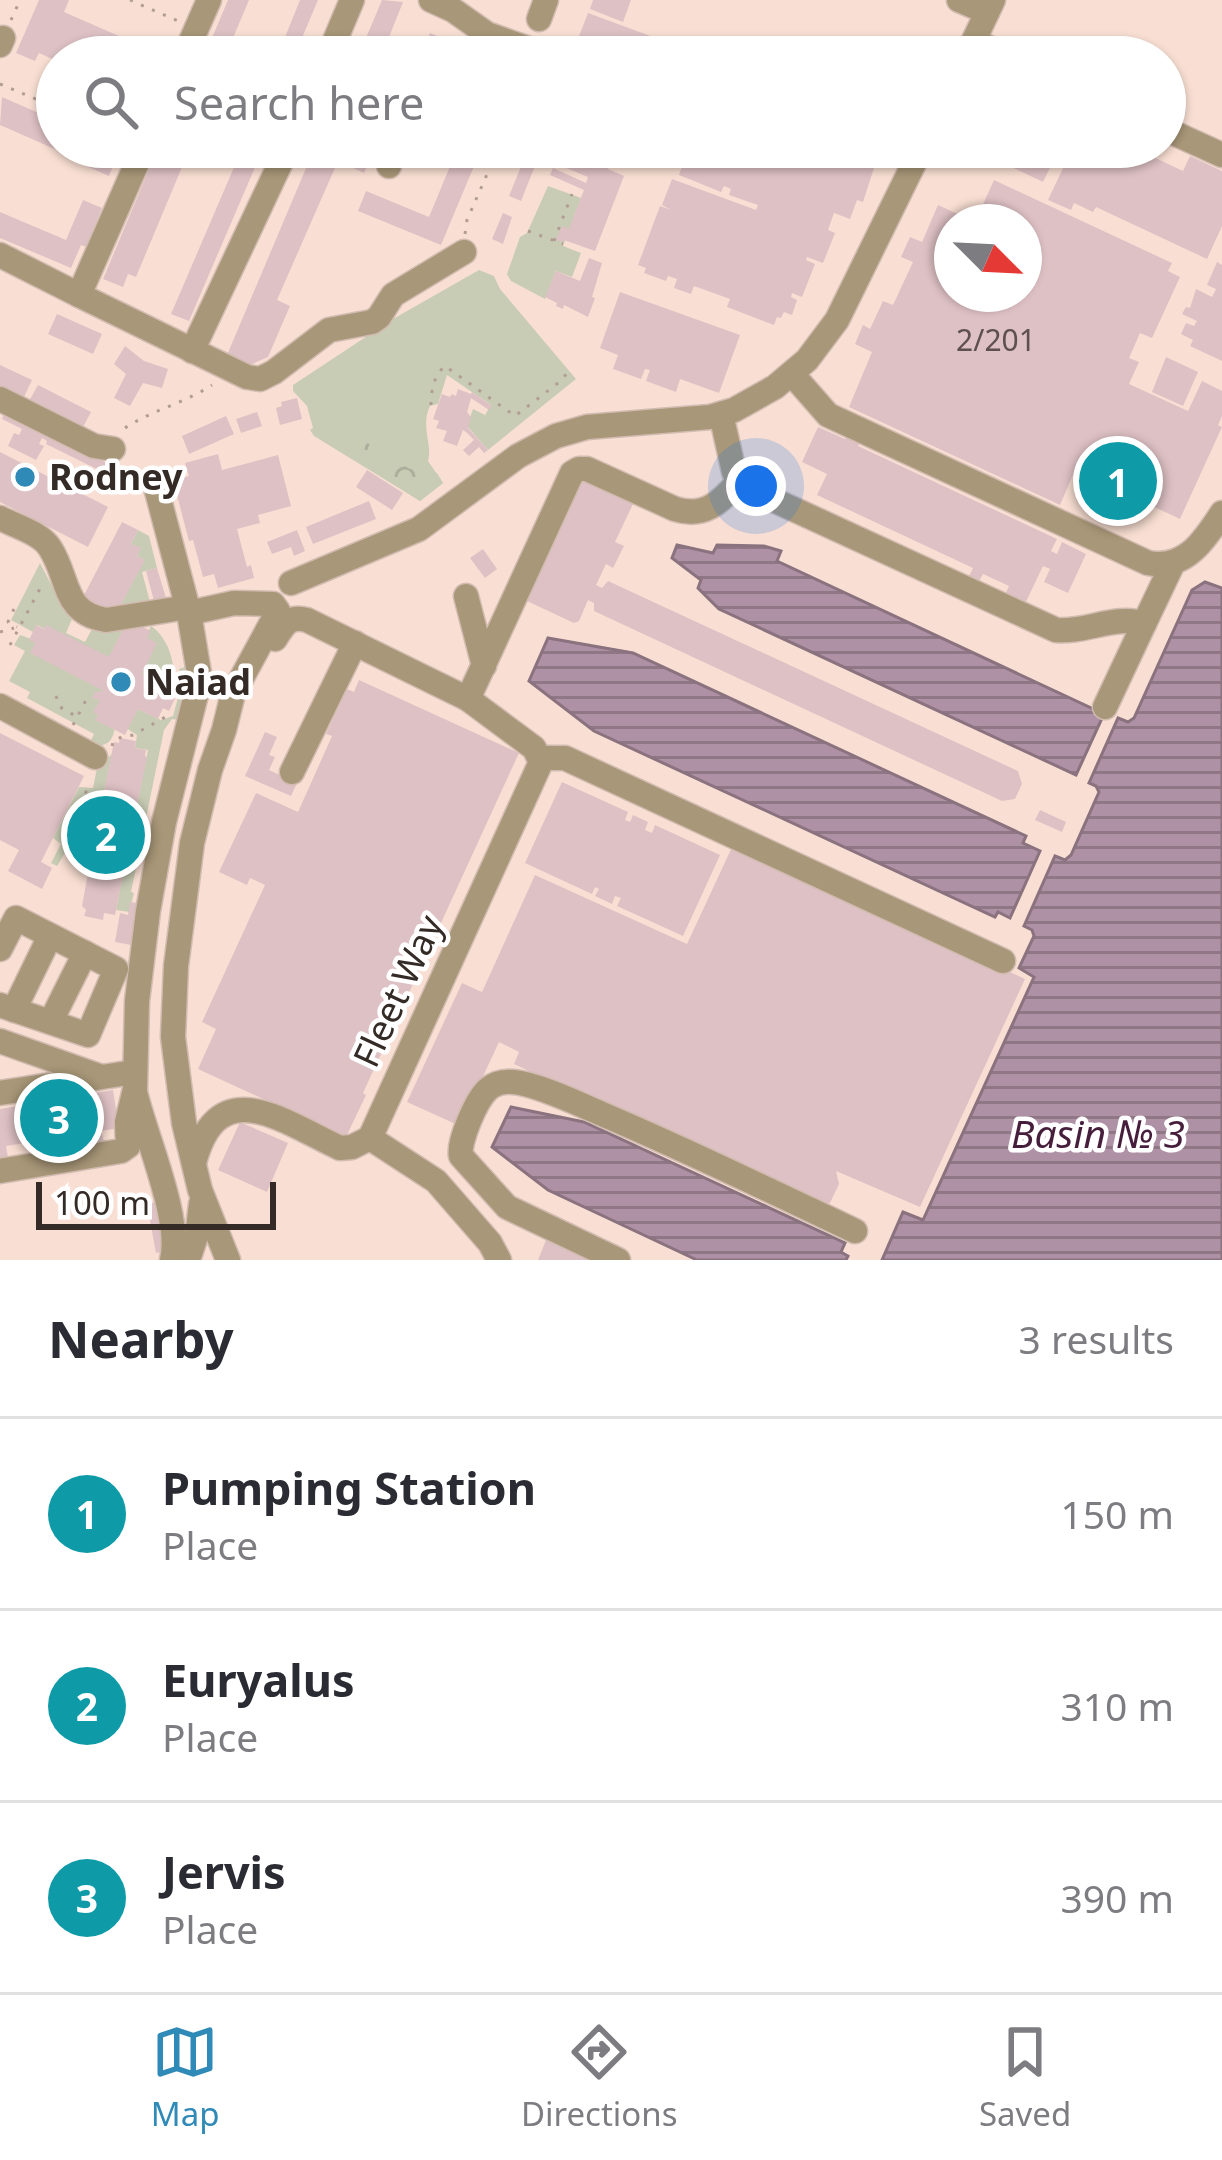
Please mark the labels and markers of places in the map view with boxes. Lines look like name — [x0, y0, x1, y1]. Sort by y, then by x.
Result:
pin: 1 — [1079, 436, 1157, 526]
place label: Rodney — [49, 452, 183, 501]
marker: Rodney — [12, 464, 38, 490]
place label: Naiad — [145, 657, 251, 706]
marker: Naiad — [108, 669, 134, 695]
pin: 2 — [67, 790, 145, 880]
pin: 3 — [20, 1073, 98, 1163]

